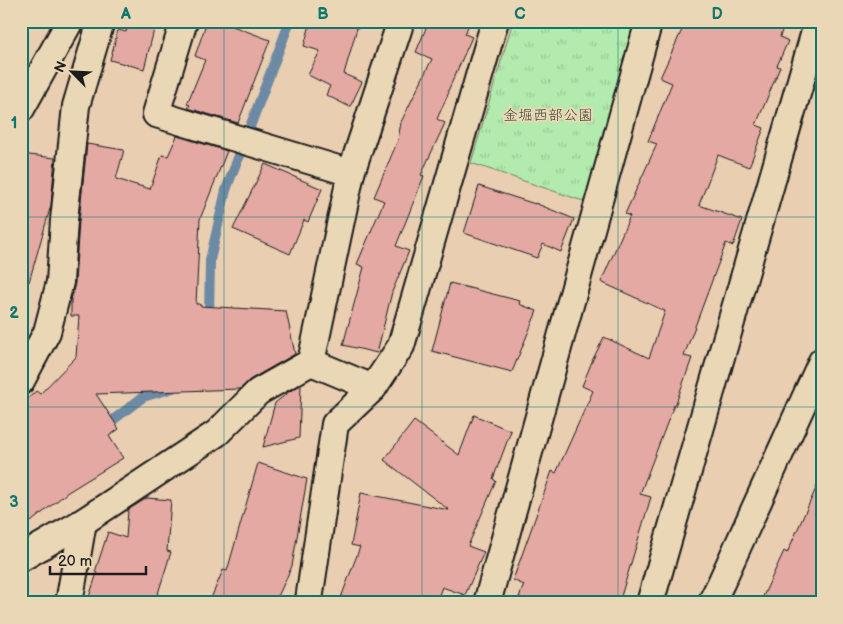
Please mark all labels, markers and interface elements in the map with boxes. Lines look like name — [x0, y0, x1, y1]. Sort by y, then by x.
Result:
text: A — [120, 5, 131, 24]
text: B — [317, 5, 329, 24]
text: C — [514, 5, 526, 24]
text: D — [711, 5, 723, 24]
north arrow — [48, 48, 98, 98]
text: N — [51, 59, 70, 75]
park label: 金堀西部公園 — [503, 106, 593, 125]
text: 1 — [11, 114, 17, 133]
text: 2 — [9, 304, 19, 323]
text: 3 — [9, 493, 19, 512]
scale bar — [50, 544, 146, 576]
text: 20 m — [58, 552, 92, 571]

